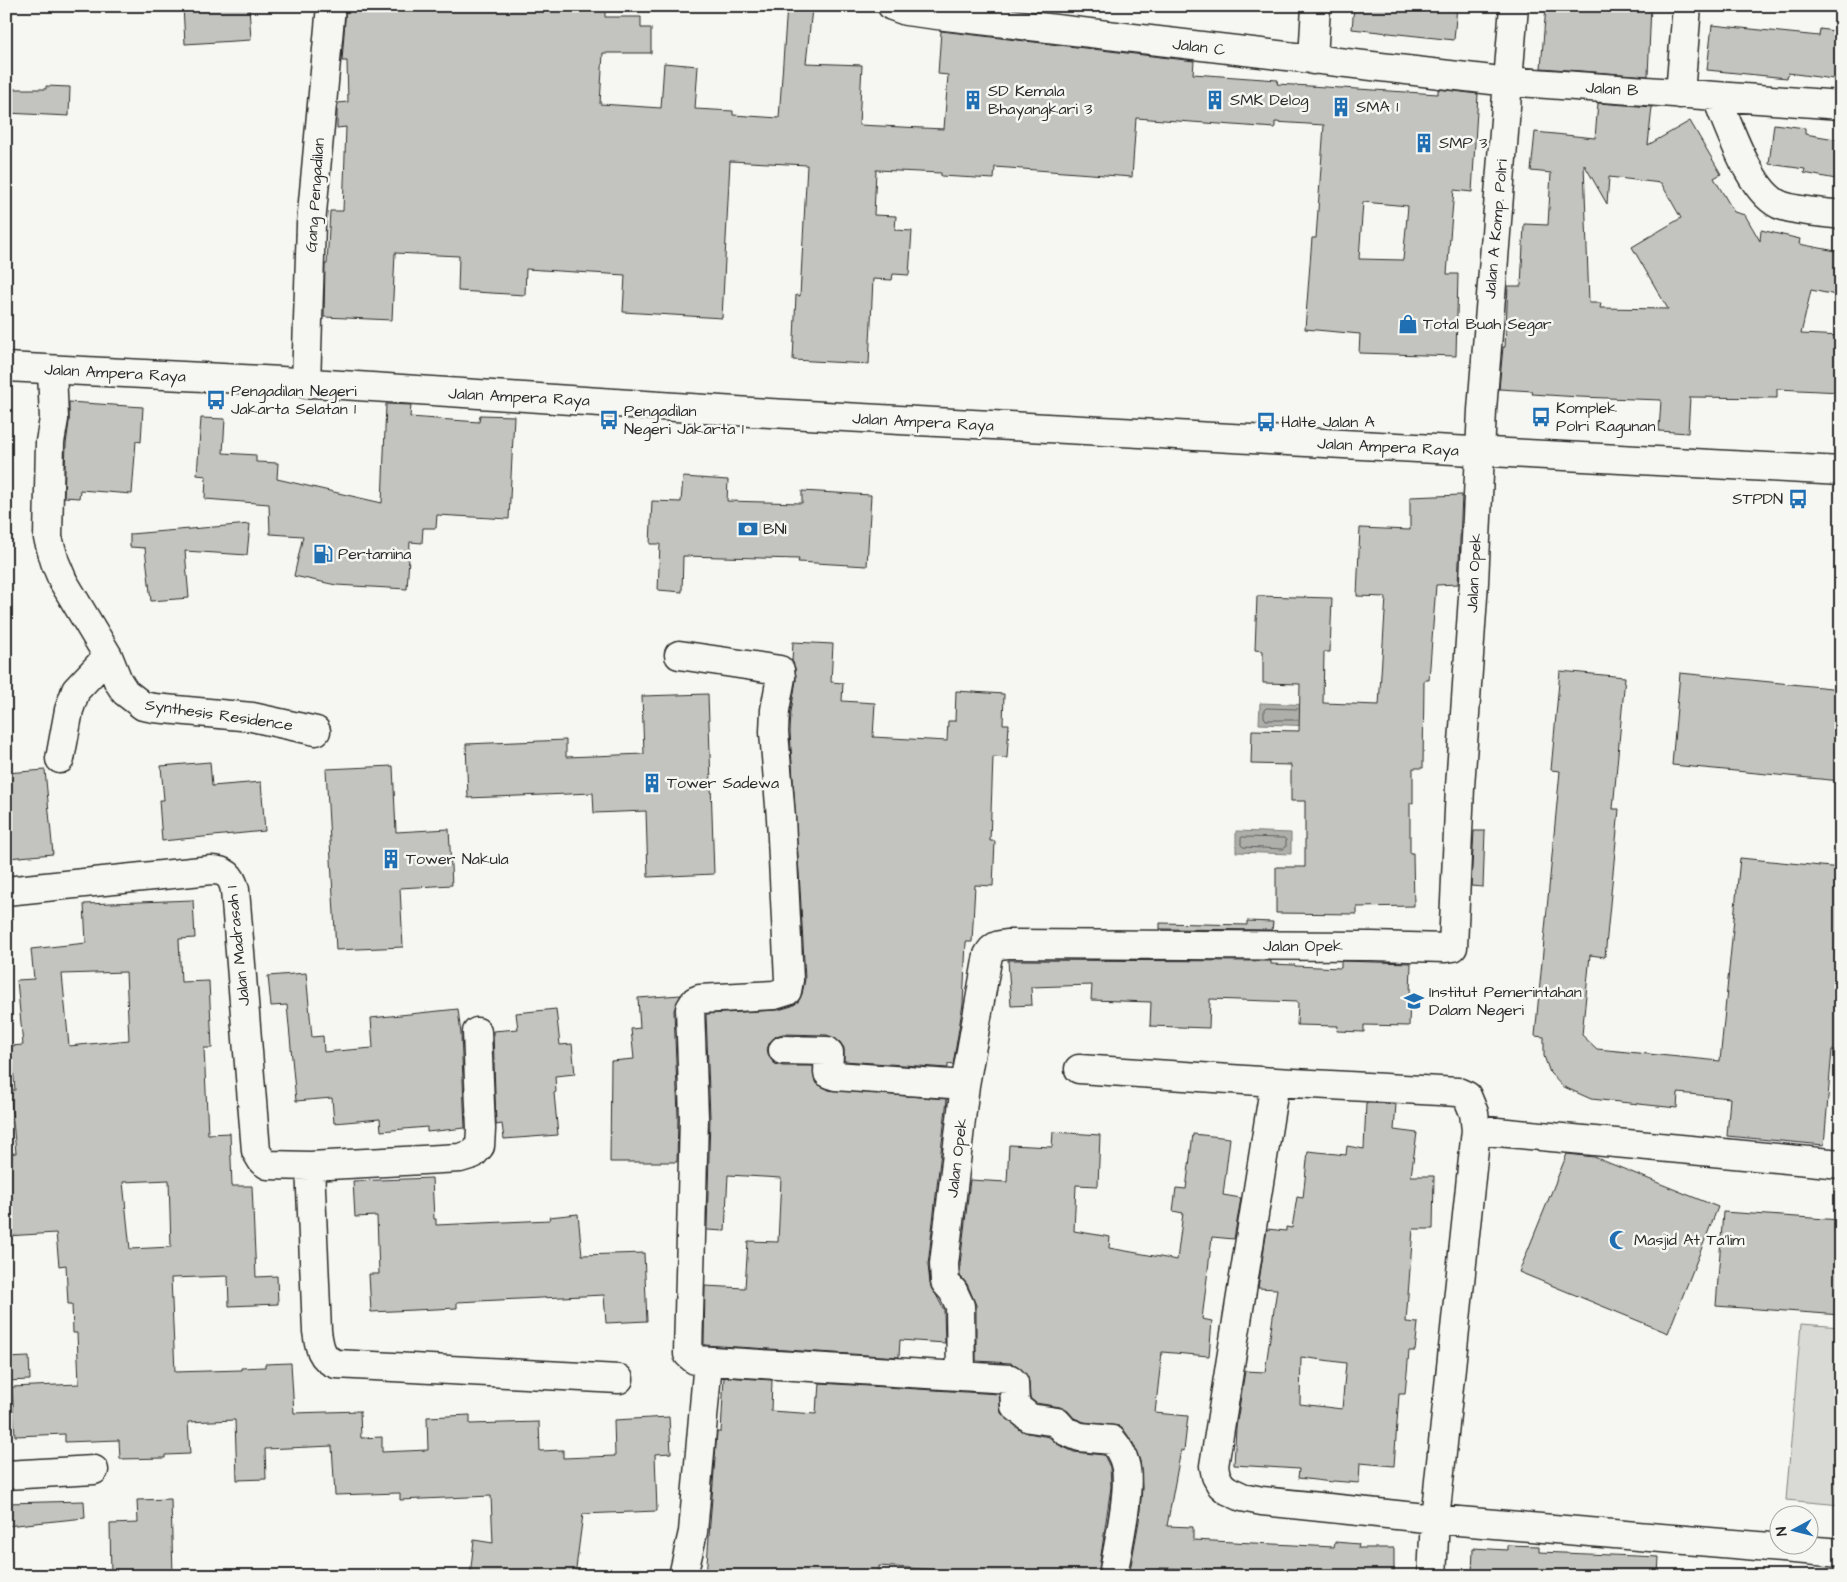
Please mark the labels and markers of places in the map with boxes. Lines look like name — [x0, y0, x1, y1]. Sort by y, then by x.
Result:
place label: SD Kemala Bhayangkari 3 — [988, 80, 1092, 121]
building icon: SD Kemala Bhayangkari 3 — [962, 89, 984, 111]
building icon: SMK Delog — [1204, 89, 1226, 111]
place label: SMK Delog — [1230, 89, 1308, 112]
building icon: SMA 1 — [1330, 96, 1352, 118]
place label: SMA 1 — [1356, 96, 1398, 118]
building icon: SMP 3 — [1413, 132, 1435, 154]
place label: SMP 3 — [1439, 132, 1487, 154]
shop icon: Total Buah Segar — [1397, 313, 1419, 335]
place label: Total Buah Segar — [1423, 313, 1552, 336]
place label: Pengadilan Negeri Jakarta Selatan 1 — [231, 380, 357, 420]
bus stop icon: Pengadilan Negeri Jakarta Selatan 1 — [205, 389, 227, 411]
place label: Komplek Polri Ragunan — [1556, 397, 1655, 438]
place label: Pengadilan Negeri Jakarta 1 — [624, 400, 744, 441]
bus stop icon: Komplek Polri Ragunan — [1530, 406, 1552, 428]
bus stop icon: Pengadilan Negeri Jakarta 1 — [598, 409, 620, 431]
bus stop icon: Halte Jalan A — [1255, 411, 1277, 433]
place label: Halte Jalan A — [1281, 411, 1375, 433]
place label: STPDN — [1732, 488, 1783, 510]
bus stop icon: STPDN — [1787, 488, 1809, 510]
bank icon: BNI — [737, 518, 759, 540]
place label: BNI — [763, 518, 787, 540]
fuel station icon: Pertamina — [312, 543, 334, 565]
place label: Pertamina — [338, 543, 411, 565]
building icon: Tower Sadewa — [641, 772, 663, 794]
place label: Tower Sadewa — [667, 772, 779, 794]
building icon: Tower Nakula — [380, 848, 402, 870]
place label: Tower Nakula — [406, 848, 509, 870]
place label: Institut Pemerintahan Dalam Negeri — [1429, 981, 1582, 1022]
school or university icon: Institut Pemerintahan Dalam Negeri — [1403, 990, 1425, 1012]
mosque icon: Masjid At Ta'lim — [1608, 1229, 1630, 1251]
place label: Masjid At Ta'lim — [1634, 1229, 1745, 1251]

